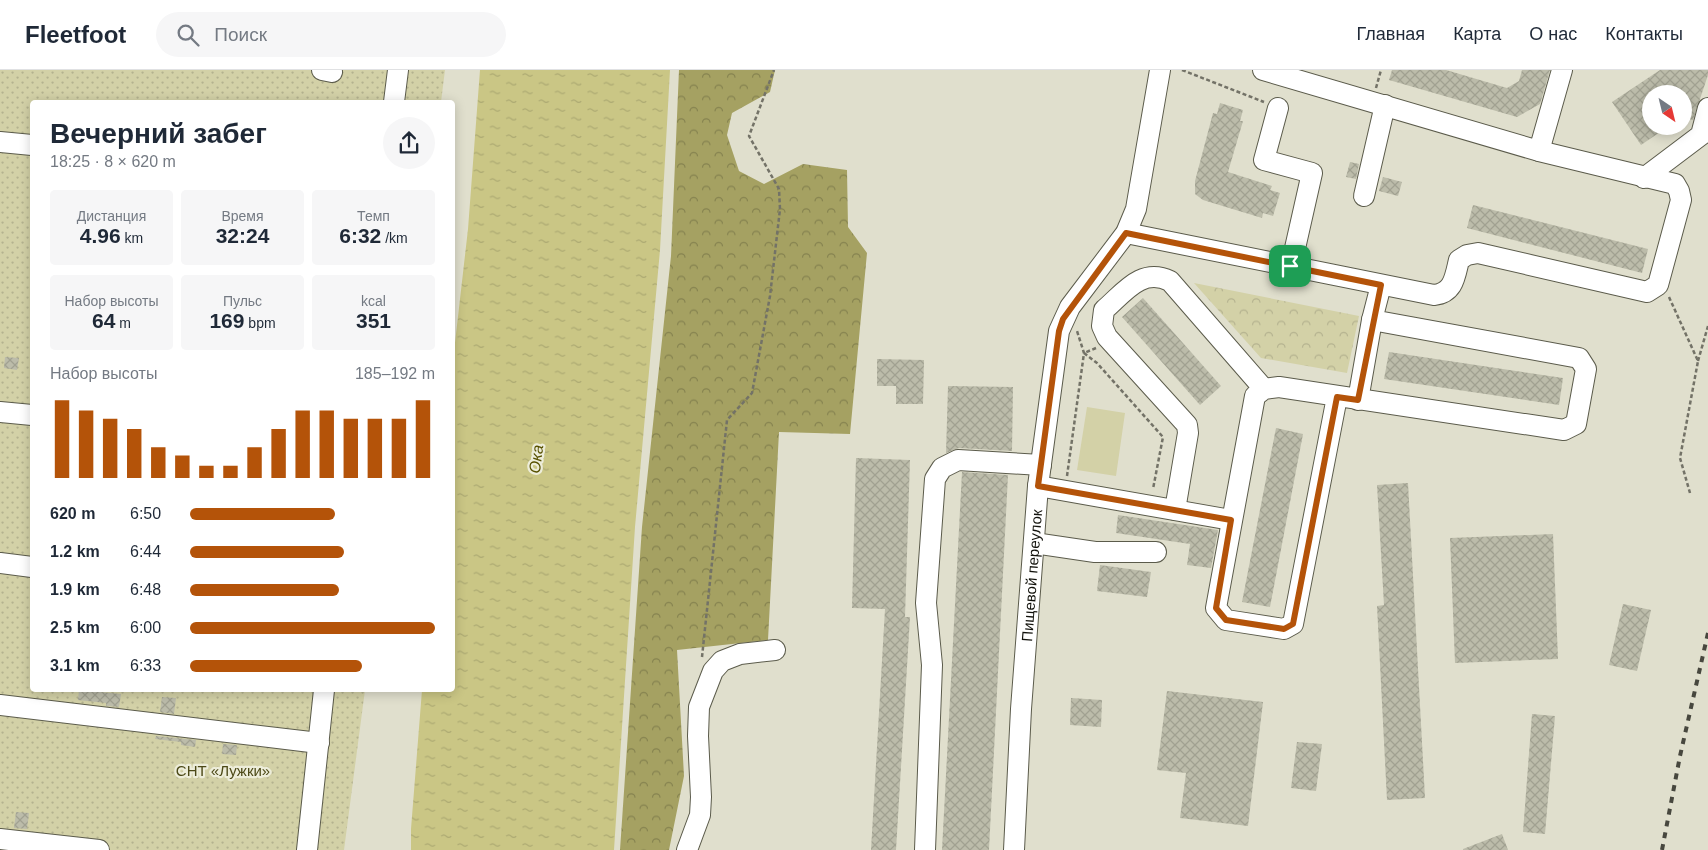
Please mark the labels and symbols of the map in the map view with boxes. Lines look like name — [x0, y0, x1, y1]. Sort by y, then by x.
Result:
north arrow — [1642, 85, 1692, 135]
pin — [1269, 245, 1311, 287]
water label: Ока — [526, 444, 546, 474]
street label: Пищевой переулок — [1018, 508, 1045, 642]
park label: СНТ «Лужки» — [176, 762, 270, 779]

